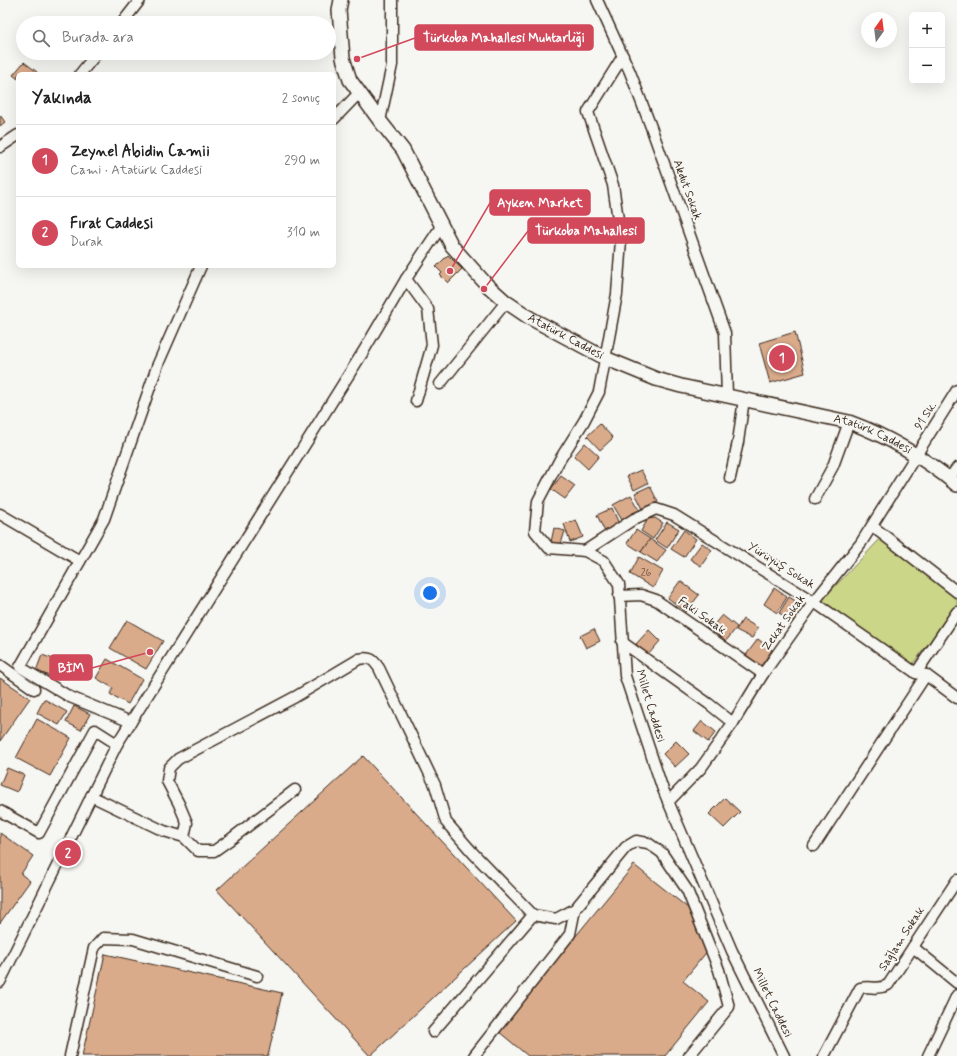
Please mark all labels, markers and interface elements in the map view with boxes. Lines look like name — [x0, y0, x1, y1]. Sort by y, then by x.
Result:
north arrow — [861, 12, 897, 48]
map controls — [909, 12, 945, 84]
button: + — [909, 12, 945, 48]
search box — [16, 16, 336, 60]
callout: Türkoba Mahallesi Muhtarliği — [415, 25, 593, 50]
icon: search — [30, 27, 52, 49]
text: Burada ara — [62, 28, 134, 48]
text: Türkoba Mahallesi Muhtarliği — [423, 30, 585, 48]
button: − — [909, 48, 945, 84]
text: Yakında — [32, 87, 92, 109]
text: 2 sonuç — [282, 90, 320, 107]
text: Zeynel Abidin Camii — [70, 142, 210, 162]
text: 1 — [42, 152, 48, 169]
text: 290 m — [284, 152, 320, 169]
street label: Akdut Sokak — [669, 158, 705, 222]
text: Cami · Atatürk Caddesi — [70, 162, 202, 179]
callout: Ayken Market — [490, 190, 590, 215]
text: Ayken Market — [497, 195, 583, 212]
text: Fırat Caddesi — [70, 214, 154, 234]
callout: Türkoba Mahallesi — [528, 218, 644, 243]
text: Türkoba Mahallesi — [535, 223, 637, 240]
text: 2 — [42, 224, 48, 241]
text: 310 m — [287, 224, 320, 241]
text: Durak — [70, 234, 103, 251]
street label: Atatürk Caddesi — [525, 310, 606, 364]
pin: 1 — [769, 343, 795, 373]
street label: 91 Sk. — [911, 399, 941, 433]
street label: Atatürk Caddesi — [832, 411, 915, 458]
street label: Yürüyüş Sokak — [744, 539, 818, 593]
house number: 26 — [641, 567, 652, 580]
your location — [420, 583, 440, 603]
street label: Zekat Sokak — [759, 591, 809, 654]
street label: Faki Sokak — [675, 594, 729, 639]
callout: BİM — [50, 655, 92, 680]
text: BİM — [58, 660, 85, 677]
street label: Millet Caddesi — [631, 668, 669, 744]
pin: 2 — [55, 838, 81, 868]
street label: Sağlam Sokak — [875, 904, 929, 974]
street label: Millet Caddesi — [748, 966, 796, 1040]

